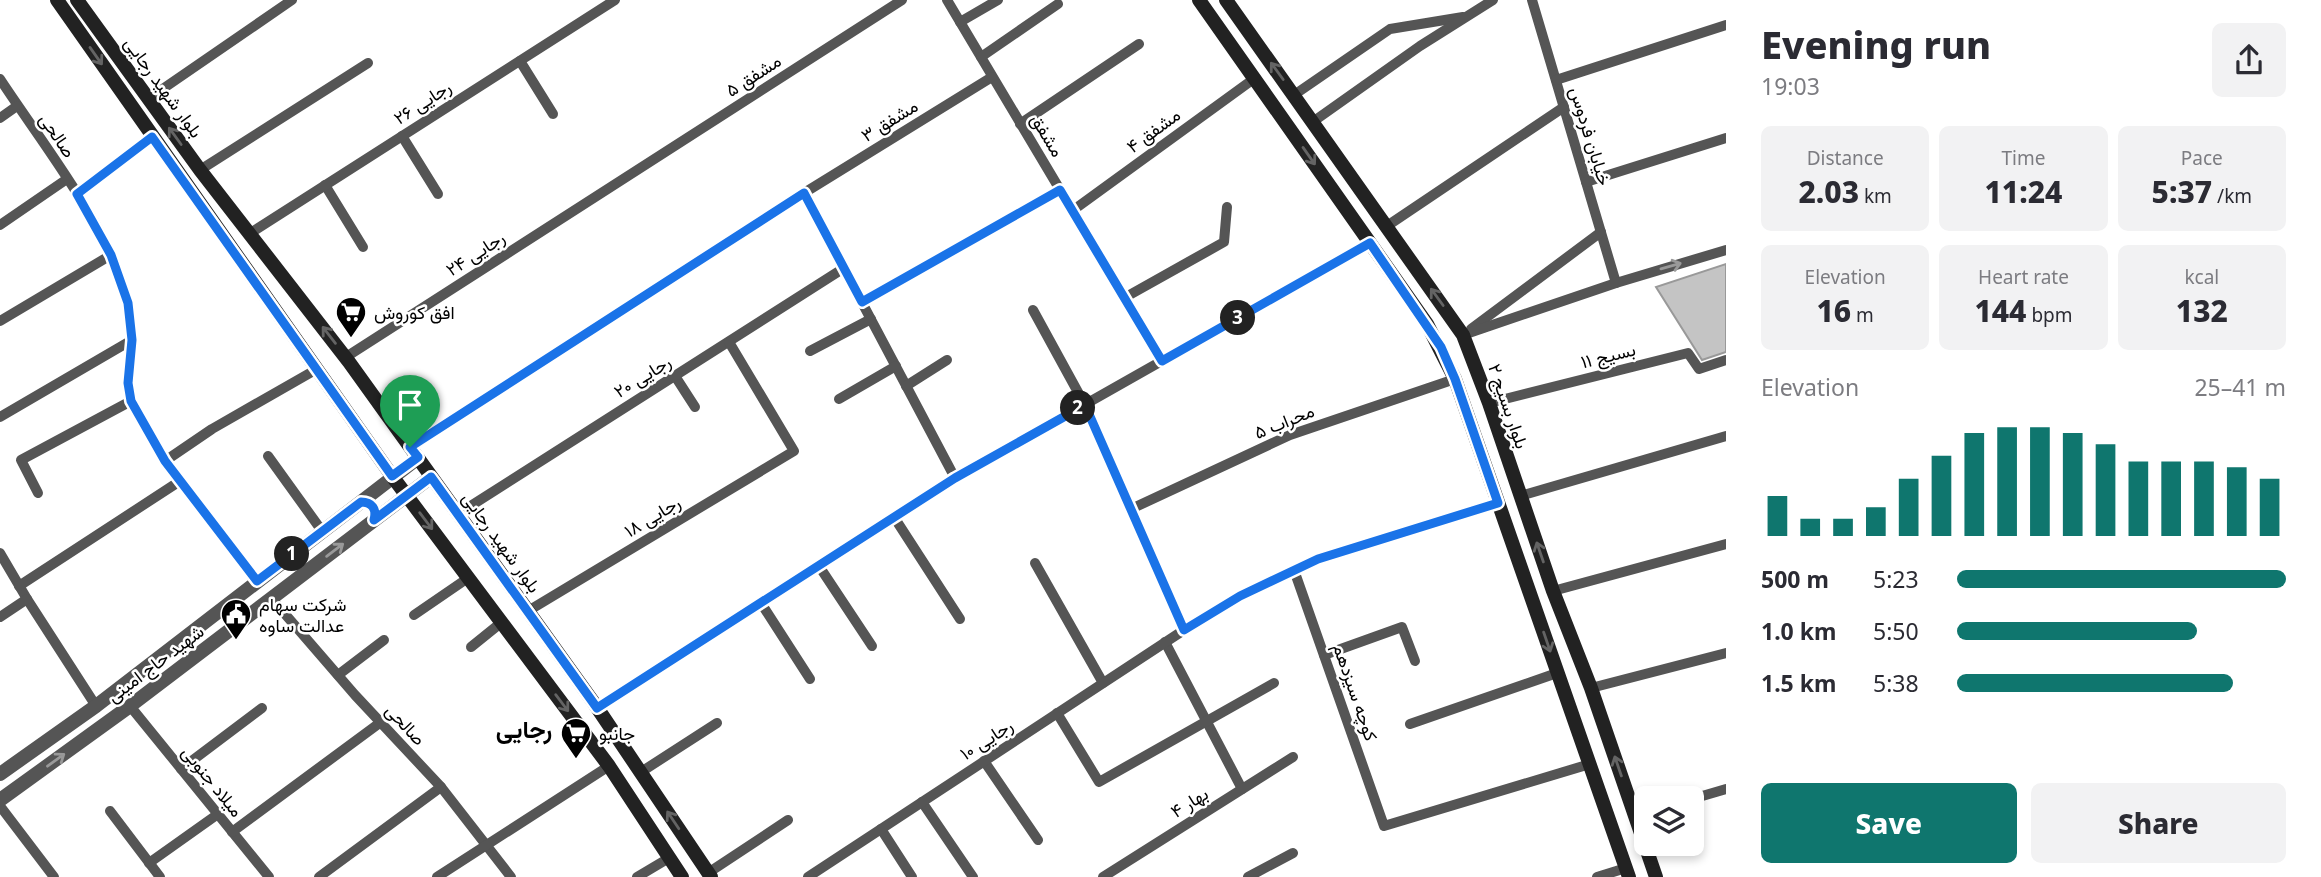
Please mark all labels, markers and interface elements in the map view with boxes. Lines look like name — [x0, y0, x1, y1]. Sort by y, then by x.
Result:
text: Evening run — [1761, 18, 1991, 70]
button: share — [2212, 23, 2286, 97]
street label: بلوار شهید رجایی — [119, 32, 209, 142]
one-way arrow — [89, 46, 103, 65]
street label: مشفق ۵ — [721, 48, 785, 102]
one-way arrow — [1270, 63, 1285, 81]
text: 19:03 — [1761, 70, 1820, 102]
street label: رجایی ۲۶ — [389, 74, 455, 130]
street label: خیابان فردوس — [1565, 84, 1617, 188]
street label: مشفق ۳ — [856, 93, 922, 147]
street label: مشفق ۴ — [1121, 102, 1185, 158]
street label: صالحی — [34, 108, 82, 162]
street label: مشفق — [1026, 109, 1070, 161]
one-way arrow — [168, 126, 183, 145]
text: Distance — [1807, 145, 1884, 171]
text: Time — [2002, 145, 2045, 171]
text: Pace — [2181, 145, 2223, 171]
one-way arrow — [1302, 146, 1316, 165]
text: 2.03 — [1798, 171, 1859, 212]
text: 11:24 — [1985, 171, 2062, 212]
text: 5:37 — [2152, 171, 2212, 212]
text: km — [1859, 183, 1892, 209]
text: /km — [2212, 183, 2252, 209]
street label: رجایی ۲۴ — [441, 225, 509, 281]
one-way arrow — [1660, 259, 1682, 272]
text: Elevation — [1805, 264, 1886, 290]
text: Heart rate — [1978, 264, 2069, 290]
text: kcal — [2184, 264, 2219, 290]
one-way arrow — [1430, 288, 1445, 307]
text: 16 — [1816, 290, 1851, 331]
text: 144 — [1974, 290, 2026, 331]
text: 132 — [2176, 290, 2228, 331]
supermarket icon: افق کوروش — [334, 295, 368, 339]
place label: افق کوروش — [374, 300, 455, 324]
pin: 3 — [1220, 300, 1256, 336]
text: m — [1851, 302, 1874, 328]
text: bpm — [2026, 302, 2073, 328]
text: 3 — [1232, 304, 1243, 330]
one-way arrow — [321, 327, 336, 345]
street label: ۱۱ بسیج — [1578, 337, 1638, 374]
street label: رجایی ۲۰ — [609, 349, 675, 403]
street label: بلوار بسیج ۲ — [1482, 360, 1535, 452]
text: Elevation — [1761, 371, 1859, 403]
text: 25–41 m — [2194, 371, 2286, 403]
pin — [380, 375, 440, 447]
icon: arrive — [391, 386, 429, 424]
pin: 2 — [1060, 390, 1096, 426]
text: 2 — [1072, 394, 1083, 420]
street label: محراب ۵ — [1250, 398, 1318, 444]
street label: بلوار شهید رجایی — [457, 487, 547, 597]
street label: رجایی ۱۸ — [619, 490, 685, 542]
one-way arrow — [419, 511, 433, 530]
pin: 1 — [274, 536, 310, 572]
text: 1 — [286, 540, 297, 566]
one-way arrow — [326, 542, 344, 557]
one-way arrow — [1533, 542, 1545, 564]
text: 500 m — [1761, 563, 1829, 595]
text: 5:23 — [1873, 563, 1919, 595]
place label: شرکت سهام عدالت ساوه — [259, 592, 346, 637]
public building icon: شرکت سهام عدالت ساوه — [219, 597, 253, 641]
text: 1.0 km — [1761, 615, 1836, 647]
text: 5:50 — [1873, 615, 1919, 647]
street label: شهید حاج امینی — [102, 619, 209, 708]
one-way arrow — [1542, 631, 1554, 653]
street label: کوچه سیزدهم — [1327, 640, 1384, 744]
text: 1.5 km — [1761, 667, 1836, 699]
text: 5:38 — [1873, 667, 1919, 699]
one-way arrow — [555, 694, 570, 712]
street label: صالحی — [381, 698, 431, 750]
district label: رجایی — [496, 712, 552, 745]
street label: رجایی ۱۰ — [955, 713, 1017, 765]
supermarket icon: جانبو — [559, 716, 593, 760]
place label: جانبو — [599, 721, 635, 745]
street label: میلاد جنوبی — [177, 740, 249, 822]
one-way arrow — [46, 753, 65, 768]
one-way arrow — [1611, 755, 1624, 777]
street label: بهار ۴ — [1166, 781, 1212, 823]
button: Save — [1761, 783, 2017, 863]
button: Share — [2031, 783, 2286, 863]
map controls — [1634, 786, 1704, 856]
button: layers — [1634, 786, 1704, 856]
one-way arrow — [666, 811, 680, 831]

